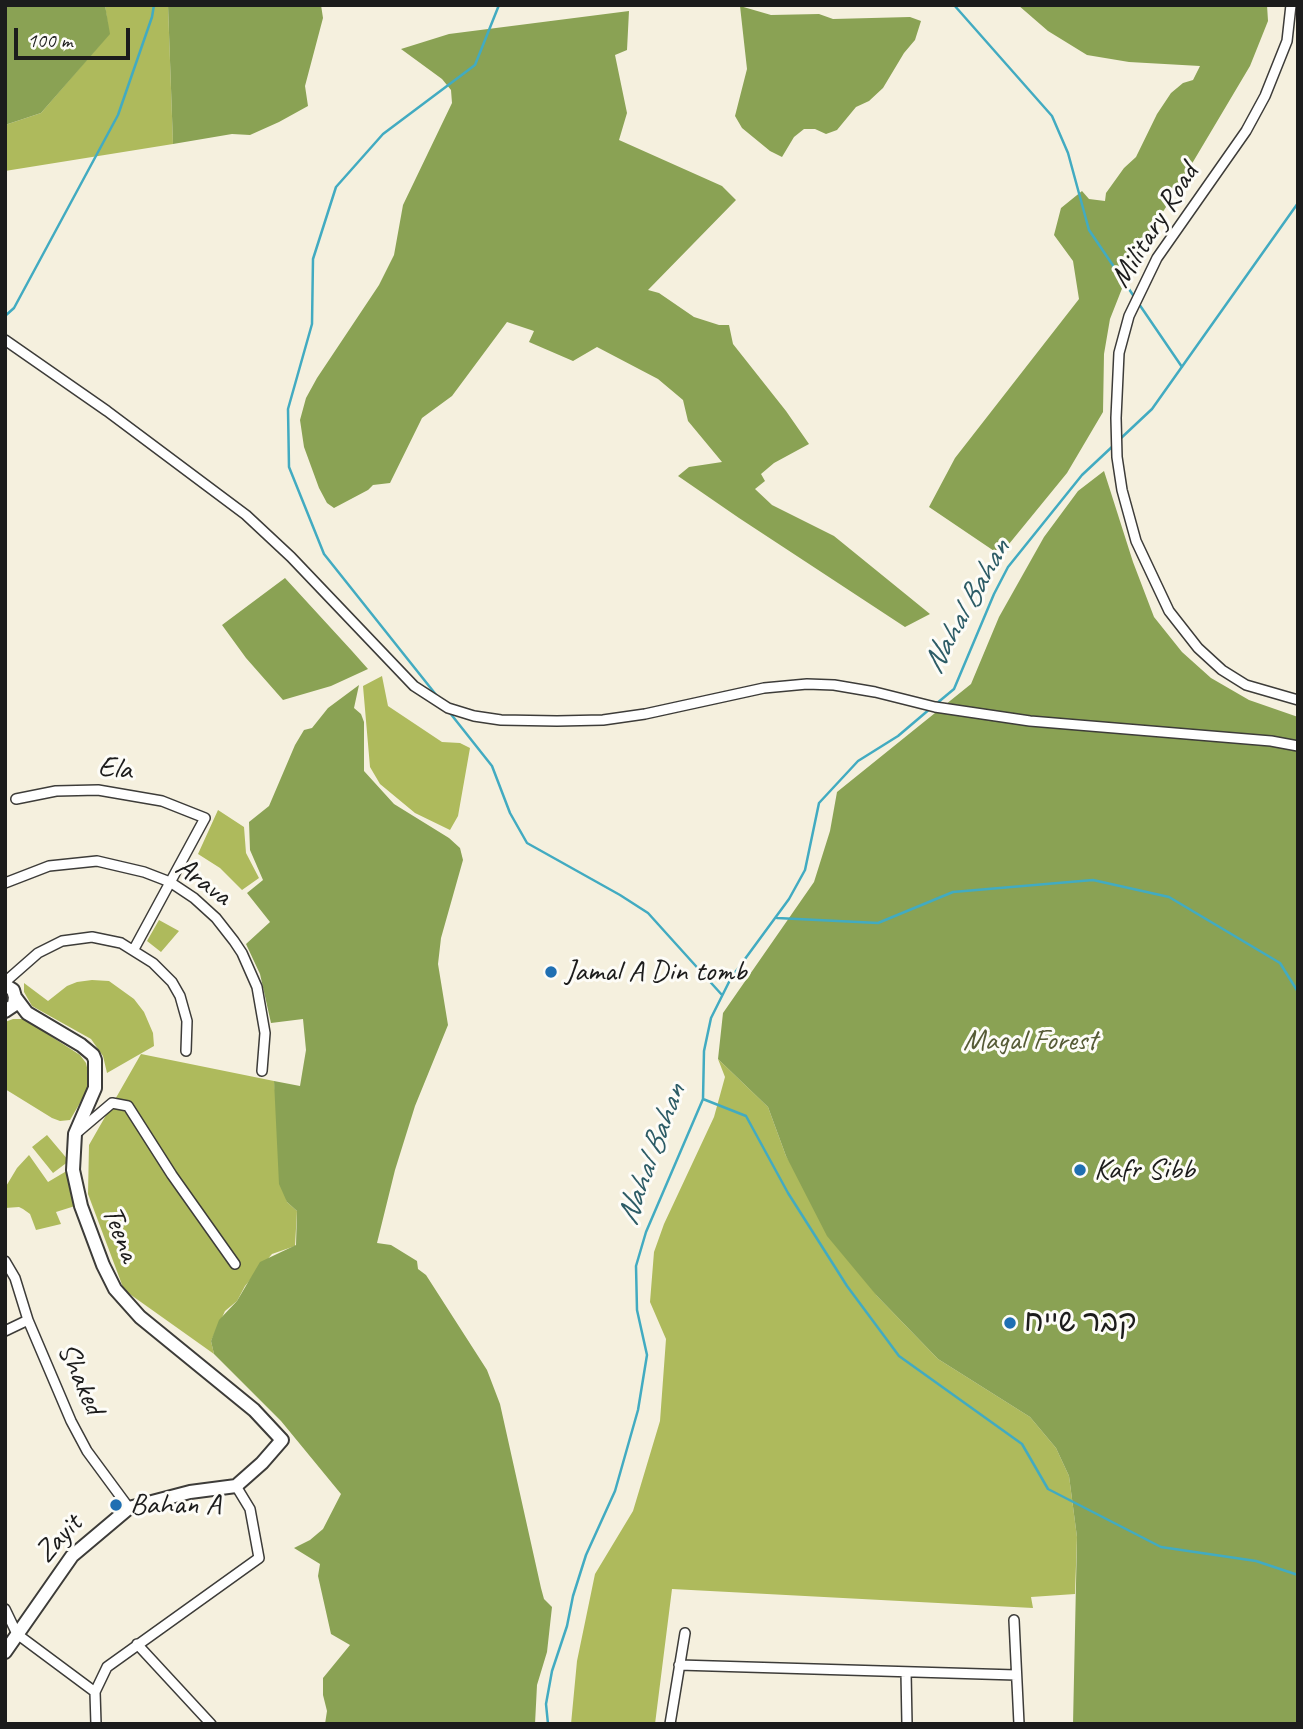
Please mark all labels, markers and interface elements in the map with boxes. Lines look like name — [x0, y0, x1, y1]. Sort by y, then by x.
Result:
scale bar — [18, 14, 133, 58]
text: 100 m — [27, 27, 72, 53]
street label: Military Road — [1103, 158, 1207, 294]
water label: Nahal Bahan — [915, 534, 1019, 680]
street label: Ela — [96, 749, 134, 789]
street label: Arava — [168, 850, 238, 914]
place label: Jamal A Din tomb — [565, 954, 747, 990]
marker: Jamal A Din tomb — [543, 964, 559, 980]
park label: Magal Forest — [963, 1023, 1097, 1059]
water label: Nahal Bahan — [609, 1080, 695, 1230]
place label: Kafr Sibb — [1094, 1152, 1195, 1188]
marker: Kafr Sibb — [1072, 1162, 1088, 1178]
street label: Teena — [93, 1201, 147, 1267]
place label: קבר שייח — [1024, 1305, 1137, 1341]
marker: קבר שייח — [1002, 1315, 1018, 1331]
street label: Shaked — [48, 1338, 112, 1420]
place label: Bahan A — [130, 1487, 220, 1523]
marker: Bahan A — [108, 1497, 124, 1513]
street label: Zayit — [28, 1507, 90, 1571]

